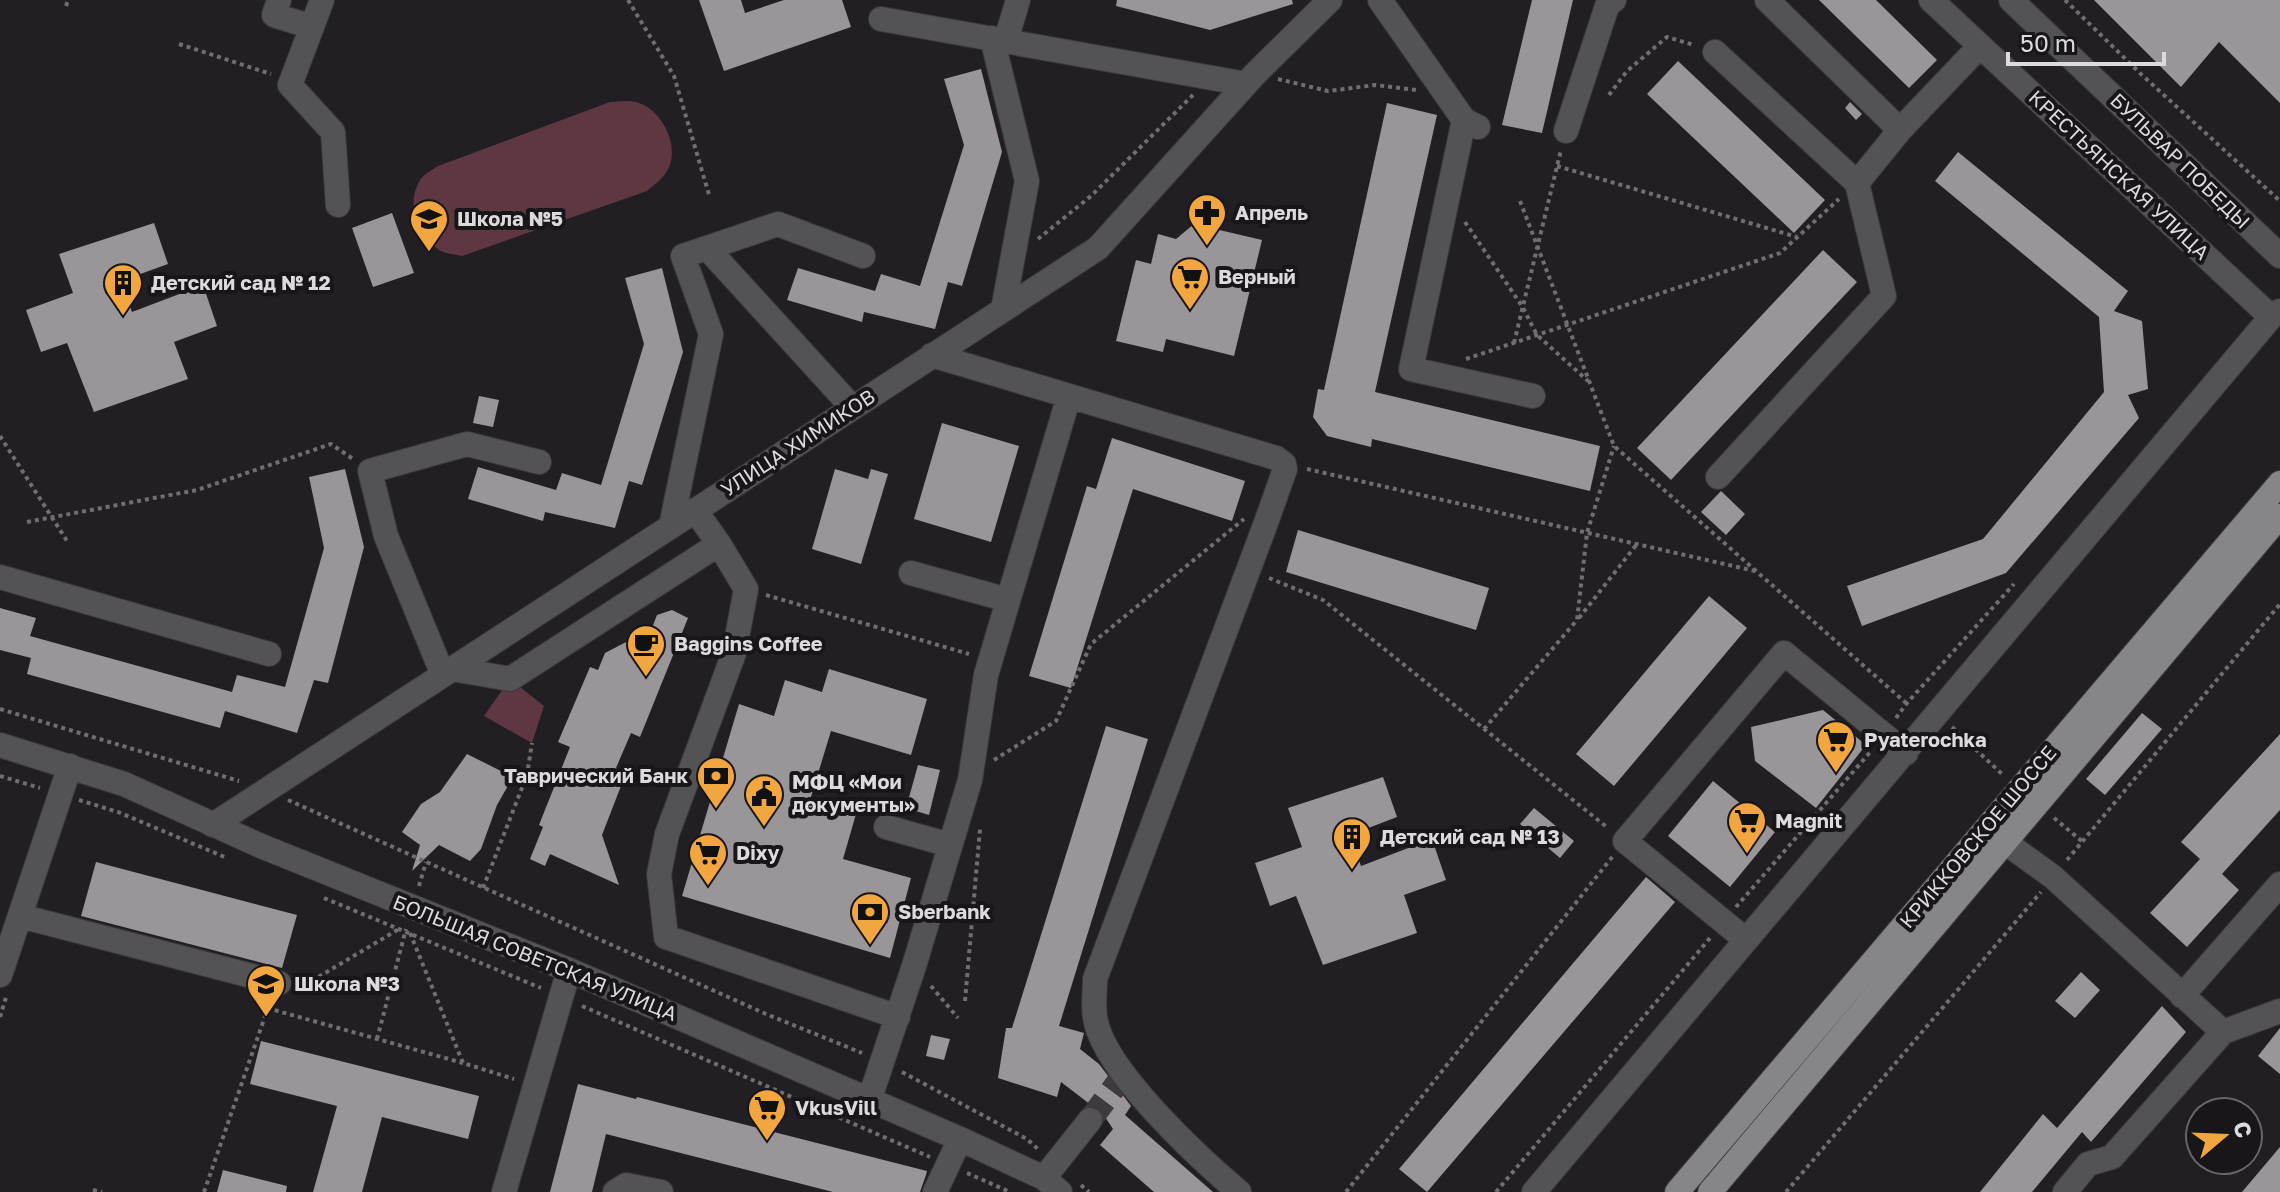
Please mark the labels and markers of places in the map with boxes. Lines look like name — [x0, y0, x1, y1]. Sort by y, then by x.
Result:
pharmacy icon: Апрель — [1186, 192, 1228, 247]
school or university icon: Школа №5 — [408, 198, 450, 253]
place label: Апрель — [1235, 200, 1308, 224]
place label: Школа №5 — [457, 206, 563, 230]
supermarket icon: Верный — [1169, 256, 1211, 311]
building icon: Детский сад № 12 — [102, 262, 144, 317]
place label: Верный — [1218, 264, 1296, 288]
place label: Детский сад № 12 — [151, 270, 331, 294]
cafe icon: Baggins Coffee — [625, 623, 667, 678]
place label: Baggins Coffee — [674, 631, 823, 655]
supermarket icon: Pyaterochka — [1815, 719, 1857, 774]
place label: Pyaterochka — [1864, 727, 1987, 751]
bank icon: Таврический Банк — [695, 755, 737, 810]
place label: Таврический Банк — [504, 763, 688, 787]
place label: МФЦ «Мои документы» — [792, 769, 915, 816]
public building icon: МФЦ «Мои документы» — [743, 773, 785, 828]
supermarket icon: Magnit — [1726, 800, 1768, 855]
place label: Magnit — [1775, 808, 1842, 832]
building icon: Детский сад № 13 — [1331, 816, 1373, 871]
place label: Детский сад № 13 — [1380, 824, 1560, 848]
supermarket icon: Dixy — [687, 832, 729, 887]
place label: Dixy — [736, 840, 780, 864]
bank icon: Sberbank — [849, 891, 891, 946]
place label: Sberbank — [898, 899, 991, 923]
school or university icon: Школа №3 — [245, 963, 287, 1018]
place label: Школа №3 — [294, 971, 400, 995]
supermarket icon: VkusVill — [746, 1087, 788, 1142]
place label: VkusVill — [795, 1095, 877, 1119]

